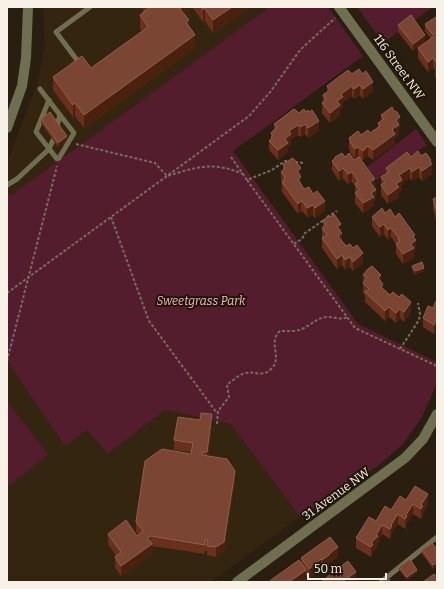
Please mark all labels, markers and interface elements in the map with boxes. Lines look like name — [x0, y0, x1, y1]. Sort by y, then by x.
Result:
street label: 116 Street NW — [371, 32, 428, 103]
park label: Sweetgrass Park — [156, 294, 246, 308]
street label: 31 Avenue NW — [299, 464, 373, 523]
scale bar — [308, 555, 386, 581]
text: 50 m — [314, 562, 343, 576]

